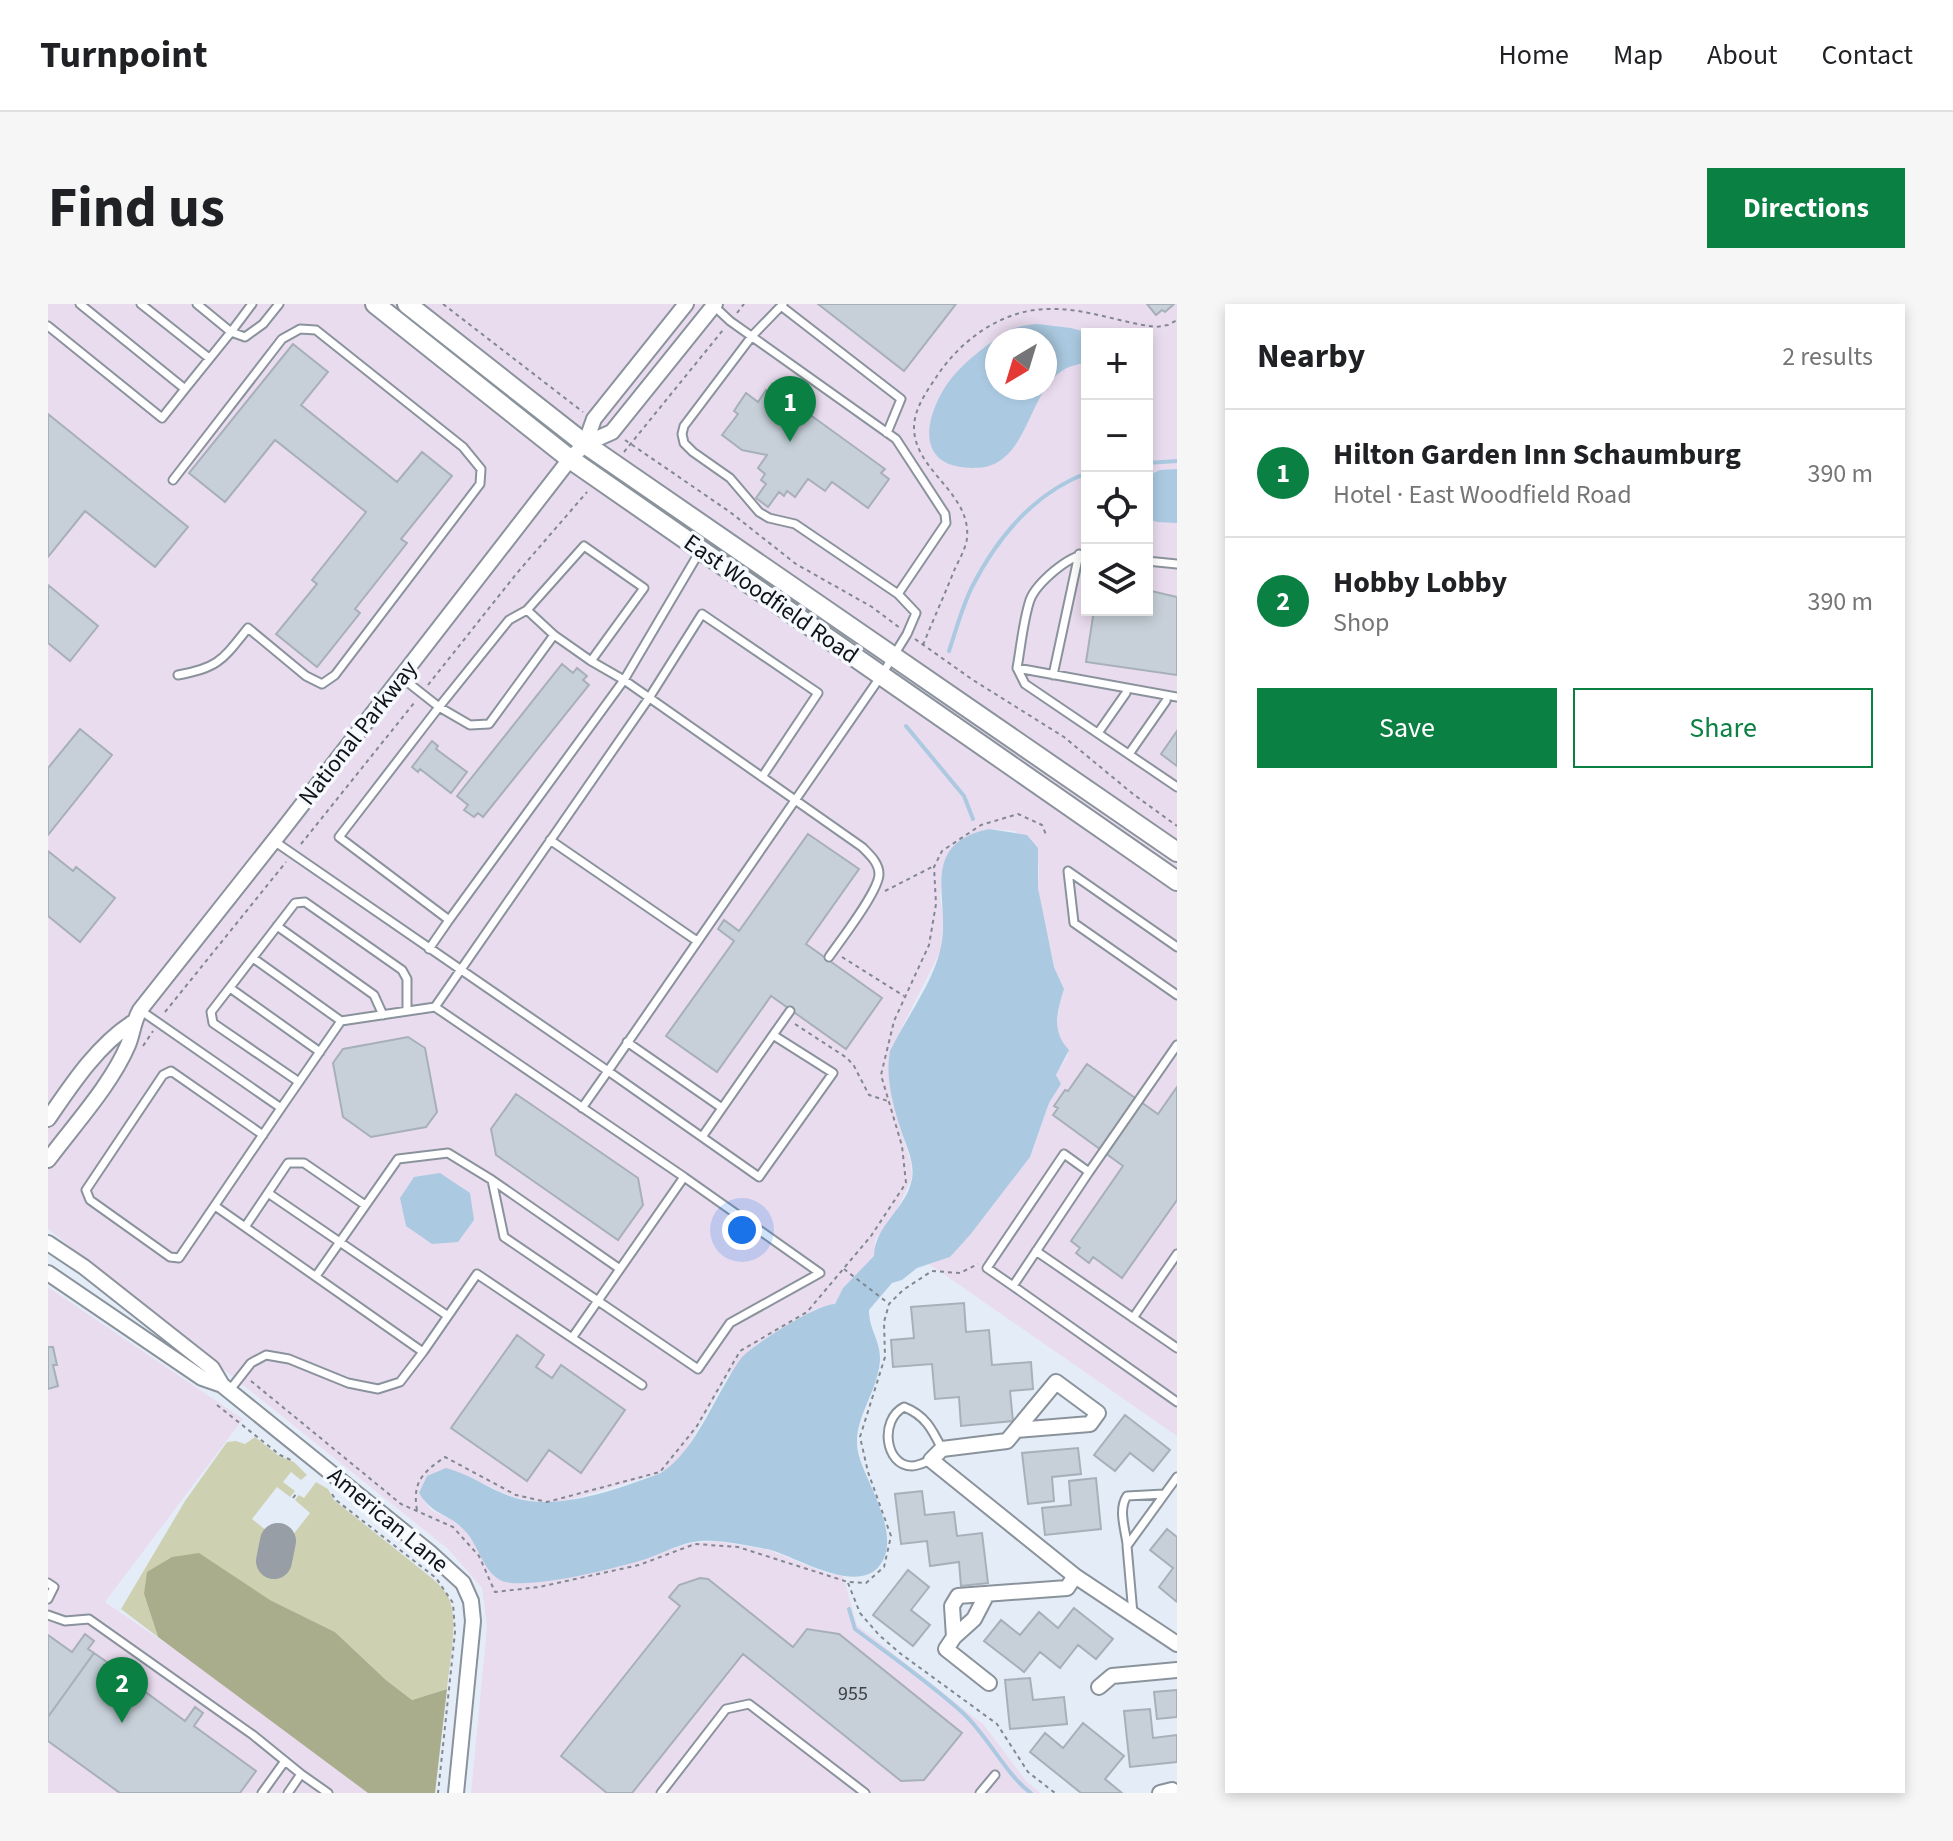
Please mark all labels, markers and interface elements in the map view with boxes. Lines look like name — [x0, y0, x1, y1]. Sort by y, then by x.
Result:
text: Turnpoint — [40, 28, 208, 82]
text: Home — [1498, 35, 1569, 75]
text: Map — [1613, 35, 1663, 75]
text: About — [1707, 35, 1778, 75]
text: Contact — [1822, 35, 1913, 75]
button: Directions — [1707, 168, 1905, 248]
text: Find us — [48, 169, 225, 248]
north arrow — [985, 328, 1057, 400]
map controls — [1081, 328, 1153, 616]
button: + — [1081, 328, 1153, 400]
text: Nearby — [1257, 332, 1365, 381]
text: 2 results — [1782, 338, 1873, 375]
pin: 1 — [764, 376, 816, 442]
button: − — [1081, 400, 1153, 472]
text: Hilton Garden Inn Schaumburg — [1333, 433, 1741, 476]
text: 1 — [1276, 455, 1290, 492]
text: 390 m — [1807, 455, 1873, 492]
button: locate — [1081, 472, 1153, 544]
text: Hotel · East Woodfield Road — [1333, 476, 1632, 513]
street label: East Woodfield Road — [677, 526, 865, 672]
button: layers — [1081, 544, 1153, 616]
text: Hobby Lobby — [1333, 561, 1507, 604]
text: 2 — [1276, 583, 1290, 620]
text: 390 m — [1807, 583, 1873, 620]
text: Shop — [1333, 604, 1390, 641]
street label: National Parkway — [290, 653, 426, 813]
button: Save — [1257, 688, 1557, 768]
button: Share — [1573, 688, 1873, 768]
your location — [722, 1210, 762, 1250]
street label: American Lane — [320, 1459, 456, 1581]
pin: 2 — [96, 1657, 148, 1723]
house number: 955 — [838, 1680, 868, 1708]

